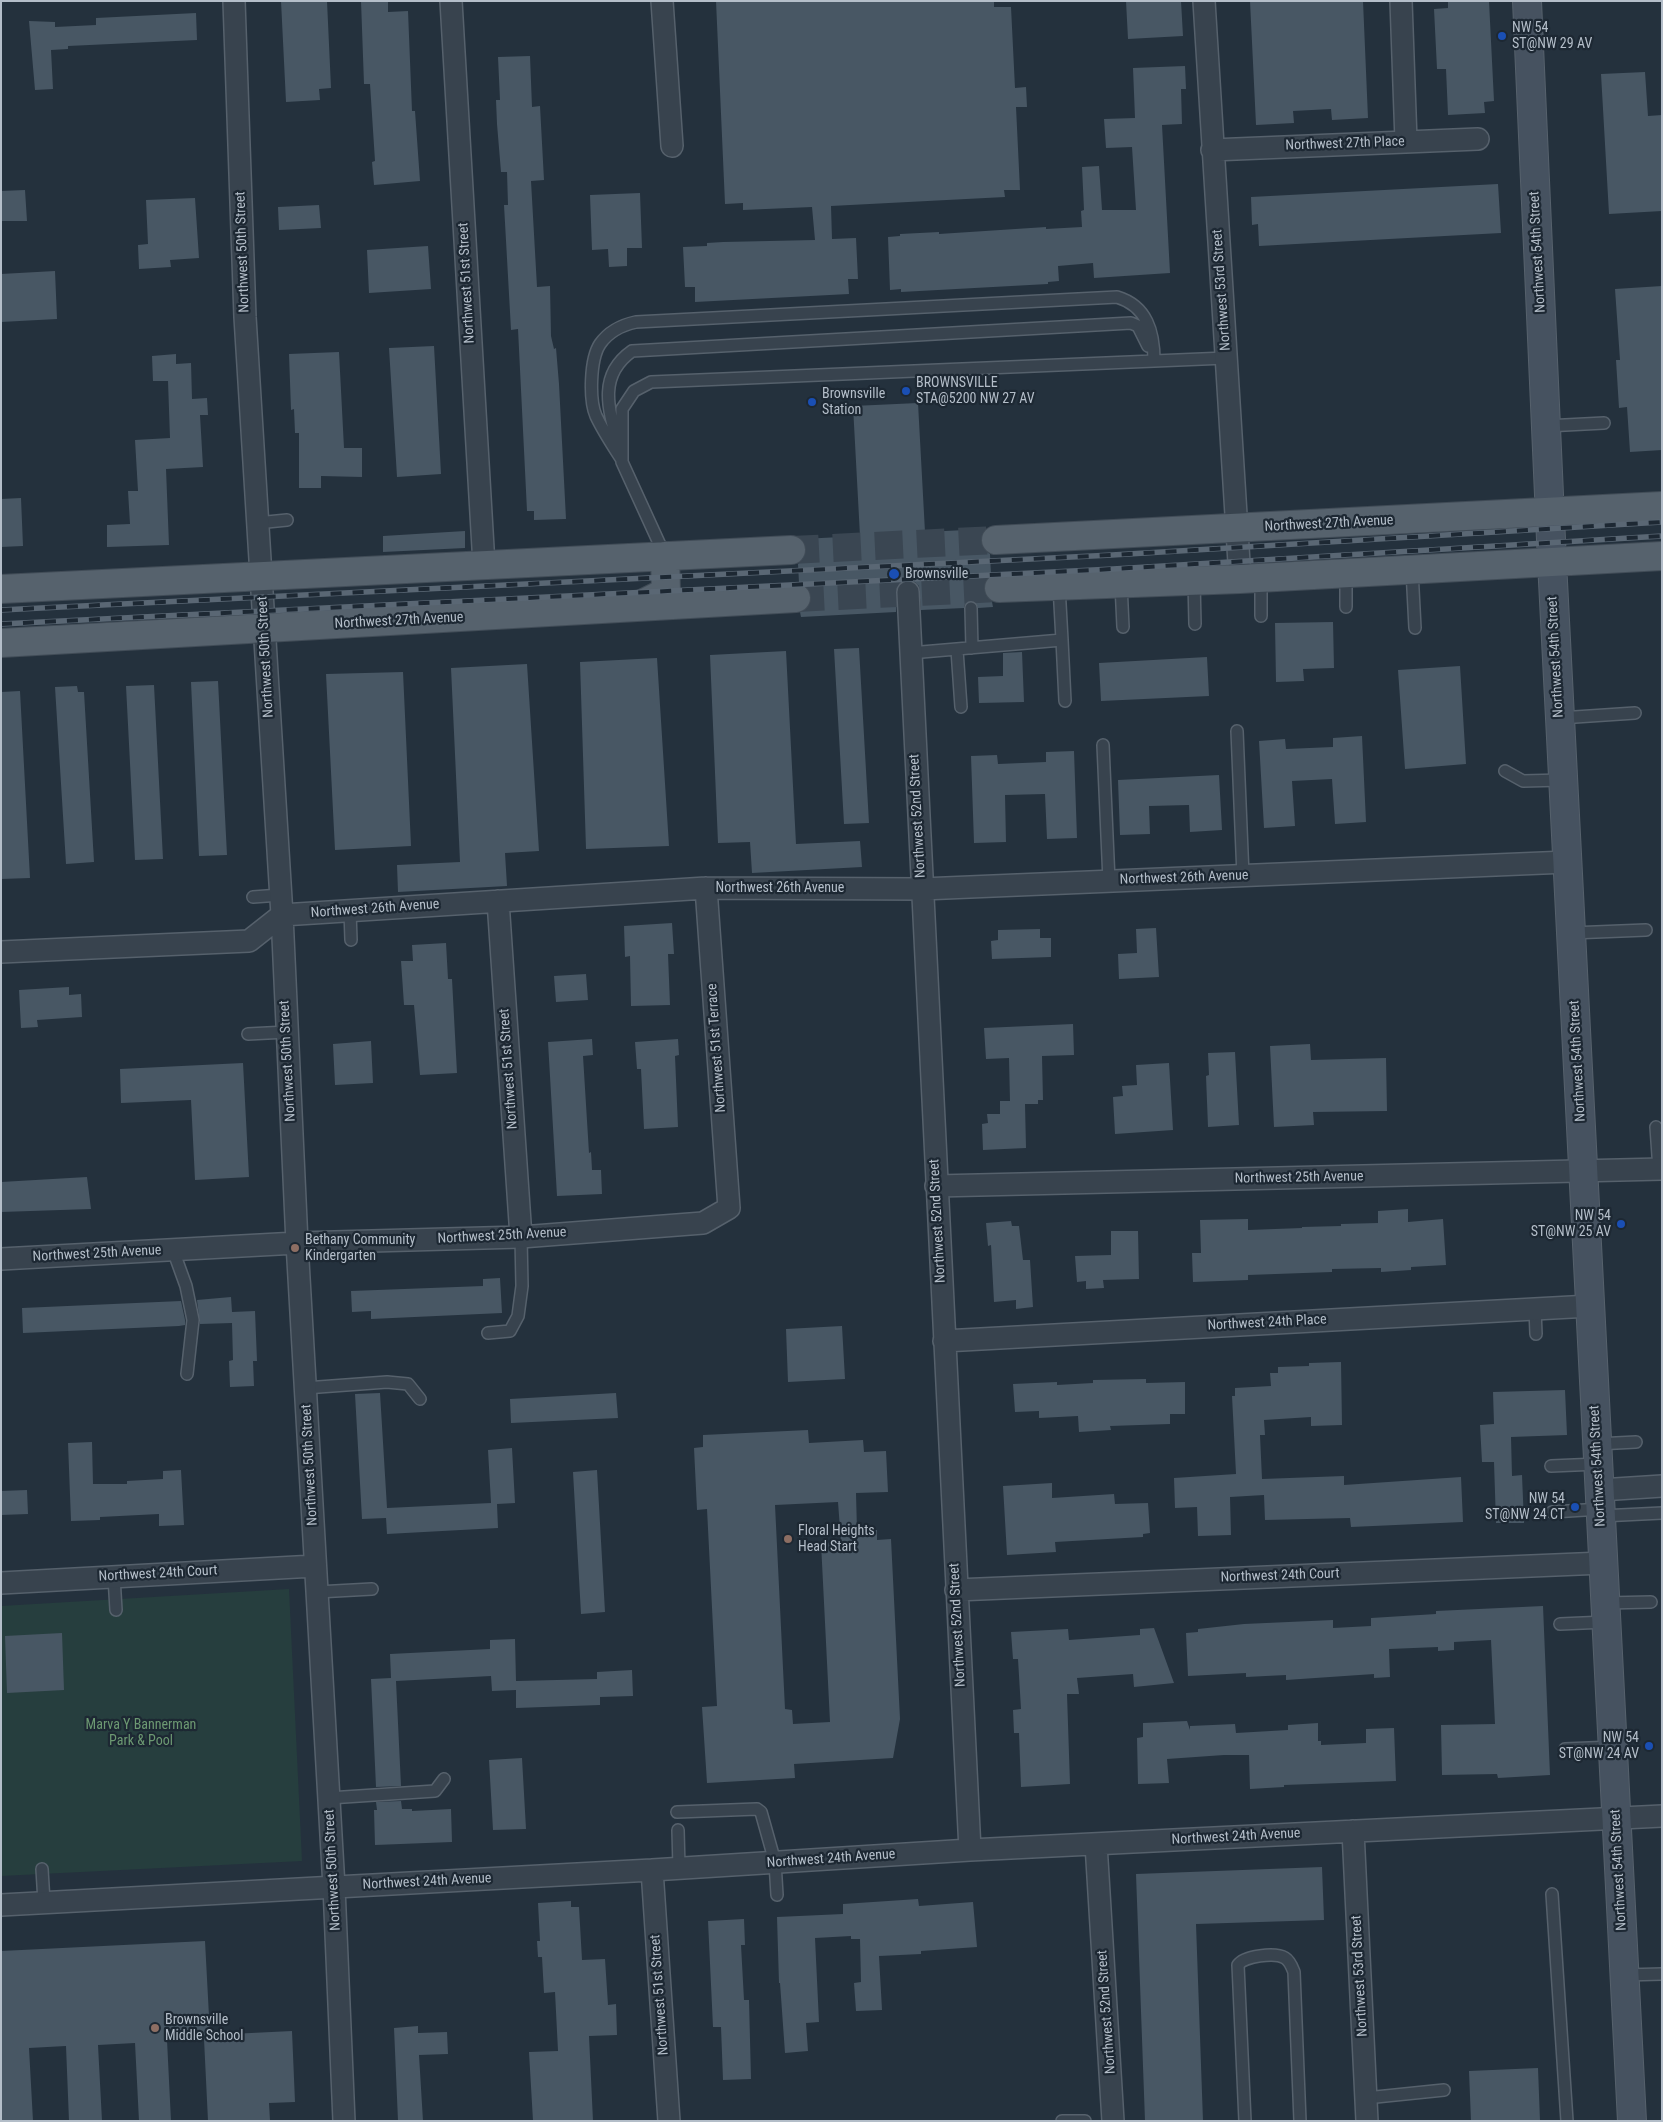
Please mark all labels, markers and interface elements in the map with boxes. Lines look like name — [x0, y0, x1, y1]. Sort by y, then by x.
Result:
place label: NW 54 ST@NW 29 AV — [1512, 20, 1592, 52]
marker: NW 54 ST@NW 29 AV — [1496, 30, 1508, 42]
street label: Northwest 27th Place — [1285, 134, 1405, 154]
street label: Northwest 50th Street — [232, 191, 254, 313]
street label: Northwest 54th Street — [1526, 191, 1550, 313]
street label: Northwest 51st Street — [455, 222, 479, 344]
street label: Northwest 53rd Street — [1209, 229, 1235, 351]
place label: BROWNSVILLE STA@5200 NW 27 AV — [916, 375, 1035, 408]
marker: BROWNSVILLE STA@5200 NW 27 AV — [900, 385, 912, 397]
place label: Brownsville Station — [822, 386, 885, 418]
marker: Brownsville Station — [806, 396, 818, 408]
street label: Northwest 27th Avenue — [1264, 512, 1394, 536]
place label: Brownsville — [905, 566, 968, 582]
marker: Brownsville — [887, 567, 901, 581]
street label: Northwest 50th Street — [254, 596, 278, 718]
street label: Northwest 54th Street — [1544, 596, 1568, 718]
street label: Northwest 27th Avenue — [334, 609, 464, 633]
street label: Northwest 52nd Street — [906, 754, 930, 878]
street label: Northwest 26th Avenue — [1119, 867, 1249, 889]
street label: Northwest 26th Avenue — [716, 880, 844, 896]
street label: Northwest 26th Avenue — [310, 896, 440, 922]
street label: Northwest 51st Terrace — [704, 983, 730, 1113]
street label: Northwest 50th Street — [276, 1000, 300, 1122]
street label: Northwest 54th Street — [1566, 1000, 1590, 1122]
street label: Northwest 51st Street — [496, 1008, 522, 1130]
street label: Northwest 52nd Street — [926, 1159, 950, 1283]
street label: Northwest 25th Avenue — [1234, 1168, 1364, 1188]
place label: NW 54 ST@NW 25 AV — [1531, 1208, 1611, 1240]
marker: NW 54 ST@NW 25 AV — [1615, 1218, 1627, 1230]
street label: Northwest 25th Avenue — [437, 1224, 567, 1248]
place label: Bethany Community Kindergarten — [305, 1232, 415, 1264]
street label: Northwest 25th Avenue — [32, 1242, 162, 1266]
marker: Bethany Community Kindergarten — [289, 1242, 301, 1254]
street label: Northwest 24th Place — [1207, 1311, 1327, 1335]
street label: Northwest 50th Street — [298, 1404, 322, 1526]
street label: Northwest 54th Street — [1586, 1405, 1610, 1527]
place label: NW 54 ST@NW 24 CT — [1485, 1491, 1565, 1524]
marker: NW 54 ST@NW 24 CT — [1569, 1501, 1581, 1513]
place label: Floral Heights Head Start — [798, 1523, 875, 1555]
marker: Floral Heights Head Start — [782, 1533, 794, 1545]
street label: Northwest 24th Court — [98, 1562, 218, 1586]
street label: Northwest 52nd Street — [946, 1563, 970, 1687]
street label: Northwest 24th Court — [1220, 1566, 1340, 1586]
park label: Marva Y Bannerman Park & Pool — [86, 1717, 196, 1750]
place label: NW 54 ST@NW 24 AV — [1559, 1730, 1639, 1762]
marker: NW 54 ST@NW 24 AV — [1643, 1740, 1655, 1752]
street label: Northwest 50th Street — [321, 1809, 345, 1931]
street label: Northwest 54th Street — [1607, 1809, 1631, 1931]
street label: Northwest 24th Avenue — [1171, 1825, 1301, 1849]
street label: Northwest 24th Avenue — [766, 1846, 896, 1872]
street label: Northwest 24th Avenue — [362, 1870, 492, 1894]
street label: Northwest 53rd Street — [1348, 1915, 1372, 2037]
street label: Northwest 51st Street — [647, 1934, 673, 2056]
street label: Northwest 52nd Street — [1094, 1949, 1120, 2075]
place label: Brownsville Middle School — [165, 2012, 243, 2044]
marker: Brownsville Middle School — [149, 2022, 161, 2034]

